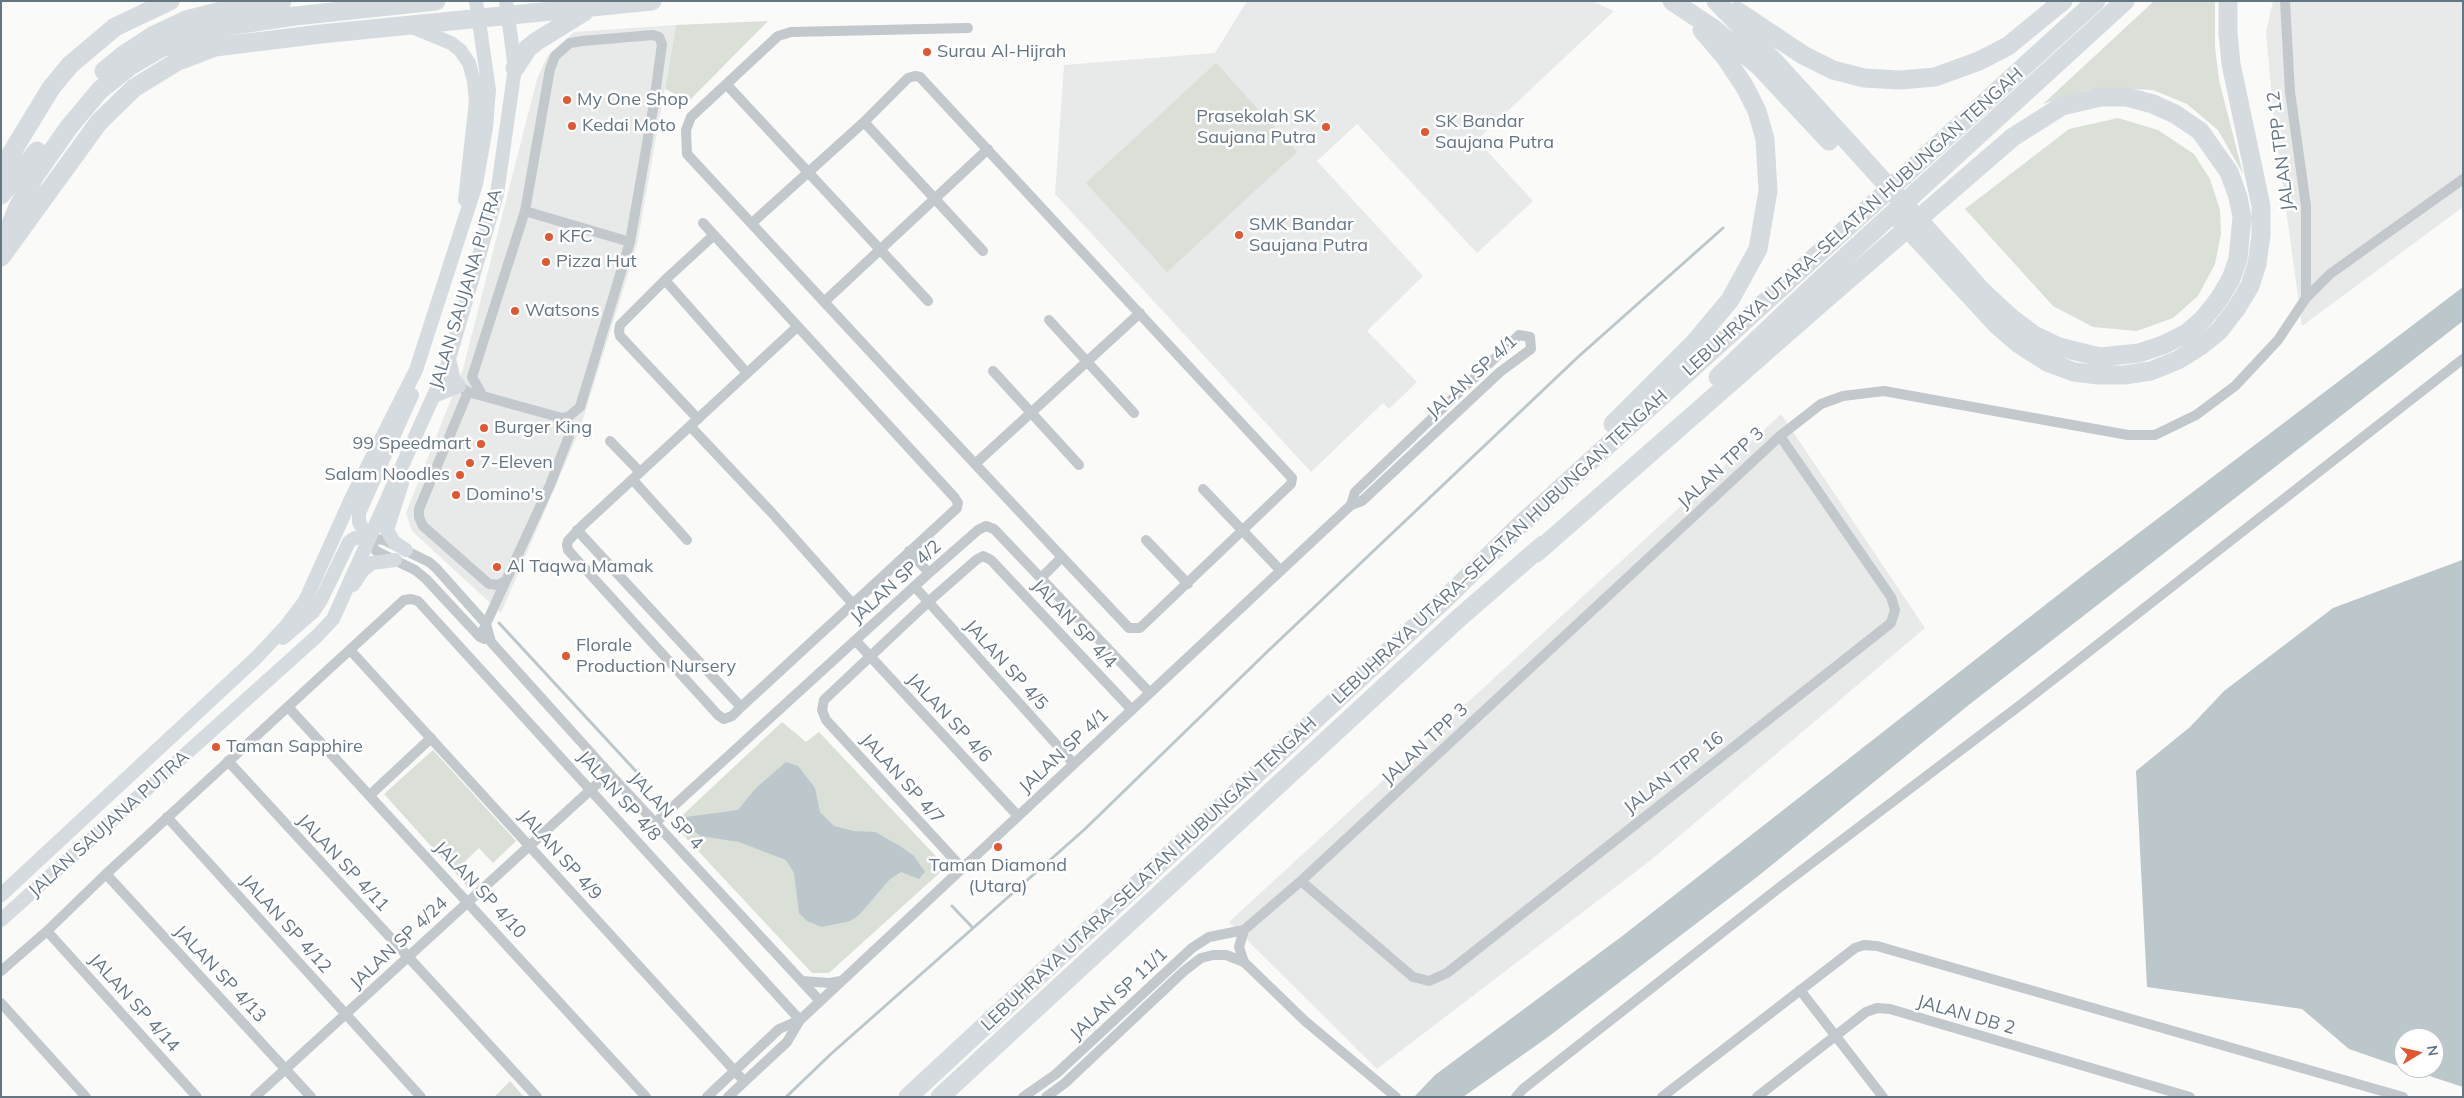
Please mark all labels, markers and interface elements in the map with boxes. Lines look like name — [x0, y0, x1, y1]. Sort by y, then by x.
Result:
place label: Surau Al-Hijrah — [937, 41, 1066, 63]
marker: Surau Al-Hijrah — [921, 46, 933, 58]
street label: LEBUHRAYA UTARA–SELATAN HUBUNGAN TENGAH — [1678, 63, 2028, 381]
place label: My One Shop — [577, 89, 688, 111]
street label: JALAN TPP 12 — [2263, 90, 2299, 212]
marker: My One Shop — [561, 94, 573, 106]
place label: Prasekolah SK Saujana Putra — [1196, 106, 1316, 148]
place label: SK Bandar Saujana Putra — [1435, 111, 1554, 154]
place label: Kedai Moto — [582, 115, 676, 137]
marker: Kedai Moto — [566, 120, 578, 132]
marker: Prasekolah SK Saujana Putra — [1320, 121, 1332, 133]
marker: SK Bandar Saujana Putra — [1419, 126, 1431, 138]
street label: JALAN SAUJANA PUTRA — [425, 186, 507, 392]
place label: SMK Bandar Saujana Putra — [1249, 214, 1368, 256]
place label: KFC — [559, 226, 593, 248]
marker: SMK Bandar Saujana Putra — [1233, 229, 1245, 241]
marker: KFC — [543, 231, 555, 243]
place label: Pizza Hut — [556, 251, 637, 273]
marker: Pizza Hut — [540, 256, 552, 268]
place label: Watsons — [525, 300, 600, 322]
marker: Watsons — [509, 305, 521, 317]
street label: JALAN SP 4/1 — [1422, 331, 1522, 423]
street label: LEBUHRAYA UTARA–SELATAN HUBUNGAN TENGAH — [1328, 385, 1672, 709]
place label: Burger King — [494, 417, 592, 439]
marker: Burger King — [478, 422, 490, 434]
street label: JALAN TPP 3 — [1673, 423, 1769, 513]
place label: 99 Speedmart — [352, 433, 471, 455]
marker: 99 Speedmart — [475, 438, 487, 450]
place label: 7-Eleven — [480, 452, 553, 474]
marker: 7-Eleven — [464, 457, 476, 469]
place label: Salam Noodles — [325, 464, 450, 486]
marker: Salam Noodles — [454, 469, 466, 481]
place label: Domino's — [466, 484, 544, 506]
marker: Domino's — [450, 489, 462, 501]
street label: JALAN SP 4/2 — [846, 536, 946, 628]
place label: Al Taqwa Mamak — [507, 556, 653, 578]
marker: Al Taqwa Mamak — [491, 561, 503, 573]
street label: JALAN SP 4/4 — [1027, 575, 1121, 673]
street label: JALAN SP 4/5 — [960, 615, 1052, 715]
place label: Florale Production Nursery — [576, 635, 736, 678]
marker: Florale Production Nursery — [560, 650, 572, 662]
street label: JALAN SP 4/6 — [902, 669, 996, 767]
street label: JALAN TPP 3 — [1377, 699, 1473, 789]
street label: JALAN SP 4/1 — [1015, 704, 1113, 798]
street label: LEBUHRAYA UTARA–SELATAN HUBUNGAN TENGAH — [977, 712, 1321, 1036]
street label: JALAN TPP 16 — [1620, 727, 1728, 819]
street label: JALAN SP 4/7 — [856, 729, 948, 829]
place label: Taman Sapphire — [226, 736, 363, 758]
marker: Taman Sapphire — [210, 741, 222, 753]
street label: JALAN SAUJANA PUTRA — [24, 746, 194, 902]
street label: JALAN SP 4/8 — [573, 746, 665, 846]
street label: JALAN SP 4 — [625, 768, 707, 854]
street label: JALAN SP 4/9 — [514, 805, 606, 905]
street label: JALAN SP 4/11 — [292, 810, 394, 916]
street label: JALAN SP 4/10 — [429, 837, 531, 943]
marker: Taman Diamond (Utara) — [992, 841, 1004, 853]
place label: Taman Diamond (Utara) — [929, 855, 1067, 898]
street label: JALAN SP 4/12 — [236, 870, 336, 978]
street label: JALAN SP 4/24 — [346, 892, 452, 994]
street label: JALAN SP 4/13 — [169, 921, 271, 1027]
street label: JALAN SP 11/1 — [1066, 943, 1172, 1045]
street label: JALAN SP 4/14 — [84, 949, 184, 1057]
street label: JALAN DB 2 — [1914, 991, 2018, 1039]
north arrow — [2394, 1028, 2444, 1078]
text: N — [2423, 1044, 2443, 1057]

